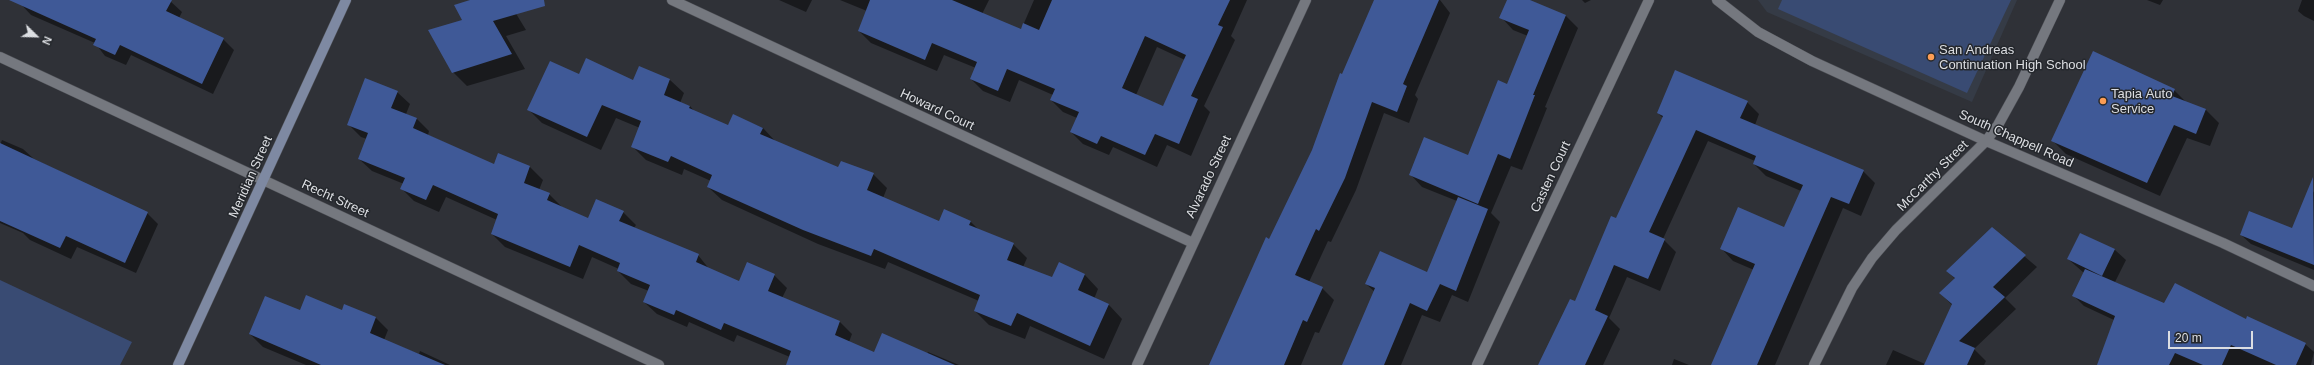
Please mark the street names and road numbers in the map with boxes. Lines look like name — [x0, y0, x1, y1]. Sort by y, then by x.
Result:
street label: Howard Court — [897, 86, 977, 134]
street label: South Chappell Road — [1956, 107, 2076, 171]
street label: Alvarado Street — [1183, 133, 1235, 221]
street label: Meridian Street — [226, 134, 276, 220]
street label: McCarthy Street — [1894, 137, 1972, 215]
street label: Casten Court — [1528, 139, 1574, 215]
street label: Recht Street — [299, 177, 371, 221]

